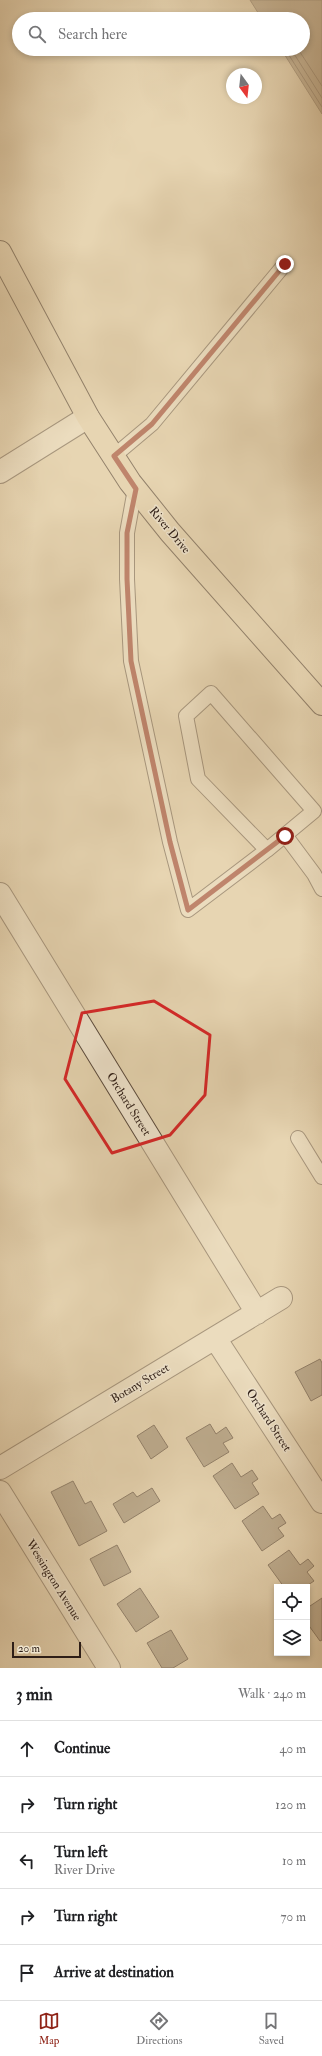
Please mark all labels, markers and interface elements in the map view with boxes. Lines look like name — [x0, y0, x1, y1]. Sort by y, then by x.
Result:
search box — [12, 12, 310, 56]
icon: search — [26, 23, 48, 45]
text: Search here — [58, 25, 127, 44]
north arrow — [226, 68, 262, 104]
route end — [276, 255, 294, 273]
street label: River Drive — [146, 504, 193, 557]
route start — [276, 827, 294, 845]
street label: Orchard Street — [103, 1070, 154, 1139]
street label: Botany Street — [108, 1360, 172, 1407]
street label: Orchard Street — [243, 1386, 295, 1455]
street label: Wessington Avenue — [22, 1536, 85, 1624]
map controls — [274, 1584, 310, 1656]
button: locate — [274, 1584, 310, 1620]
button: layers — [274, 1620, 310, 1656]
scale bar — [12, 1640, 81, 1659]
text: 20 m — [18, 1642, 40, 1655]
text: 3 min — [16, 1684, 53, 1705]
text: Walk · 240 m — [238, 1686, 306, 1702]
icon: ahead — [16, 1738, 38, 1760]
text: Continue — [54, 1739, 110, 1758]
text: 40 m — [280, 1741, 306, 1757]
icon: right — [16, 1794, 38, 1816]
text: Turn right — [54, 1795, 117, 1814]
text: 120 m — [275, 1797, 306, 1813]
text: Turn left — [54, 1843, 108, 1862]
icon: left — [16, 1850, 38, 1872]
text: 10 m — [282, 1853, 306, 1869]
text: River Drive — [54, 1862, 115, 1878]
icon: right — [16, 1906, 38, 1928]
text: Turn right — [54, 1907, 117, 1926]
text: 70 m — [281, 1909, 306, 1925]
icon: arrive — [16, 1962, 38, 1984]
text: Arrive at destination — [54, 1963, 174, 1982]
tab: Map — [38, 2010, 60, 2047]
tab: Directions — [136, 2010, 183, 2047]
tab: Saved — [259, 2010, 284, 2047]

